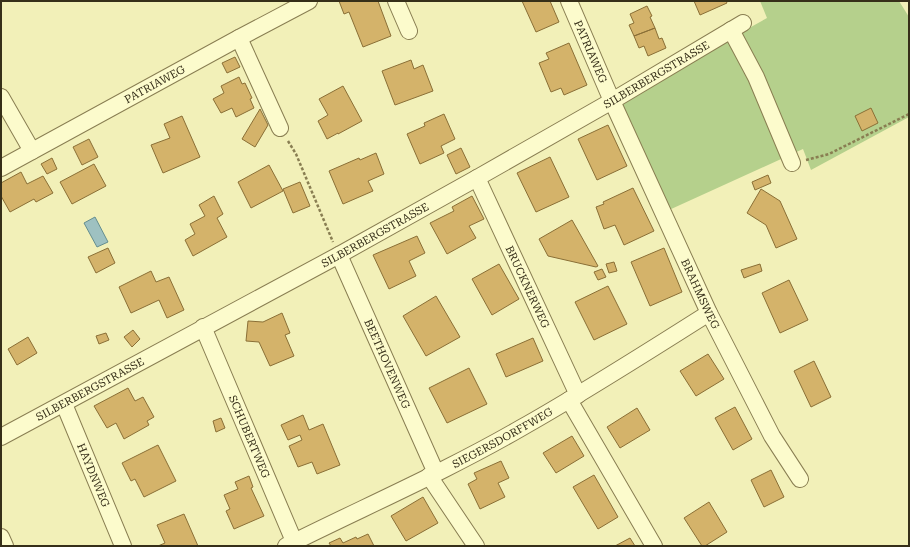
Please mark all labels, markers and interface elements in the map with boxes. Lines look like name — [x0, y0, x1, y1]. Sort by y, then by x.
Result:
street label: PATRIAWEG — [571, 18, 610, 86]
street label: SILBERBERGSTRASSE — [601, 39, 712, 111]
street label: PATRIAWEG — [122, 63, 188, 106]
street label: SILBERBERGSTRASSE — [319, 200, 431, 270]
street label: BRUCKNERWEG — [502, 244, 552, 331]
street label: BRAHMSWEG — [678, 257, 722, 332]
street label: BEETHOVENWEG — [361, 317, 413, 411]
street label: SILBERBERGSTRASSE — [34, 355, 146, 424]
street label: SCHUBERTWEG — [226, 393, 273, 481]
street label: SIEGERSDORFFWEG — [450, 405, 556, 471]
street label: HAYDNWEG — [74, 442, 112, 510]

